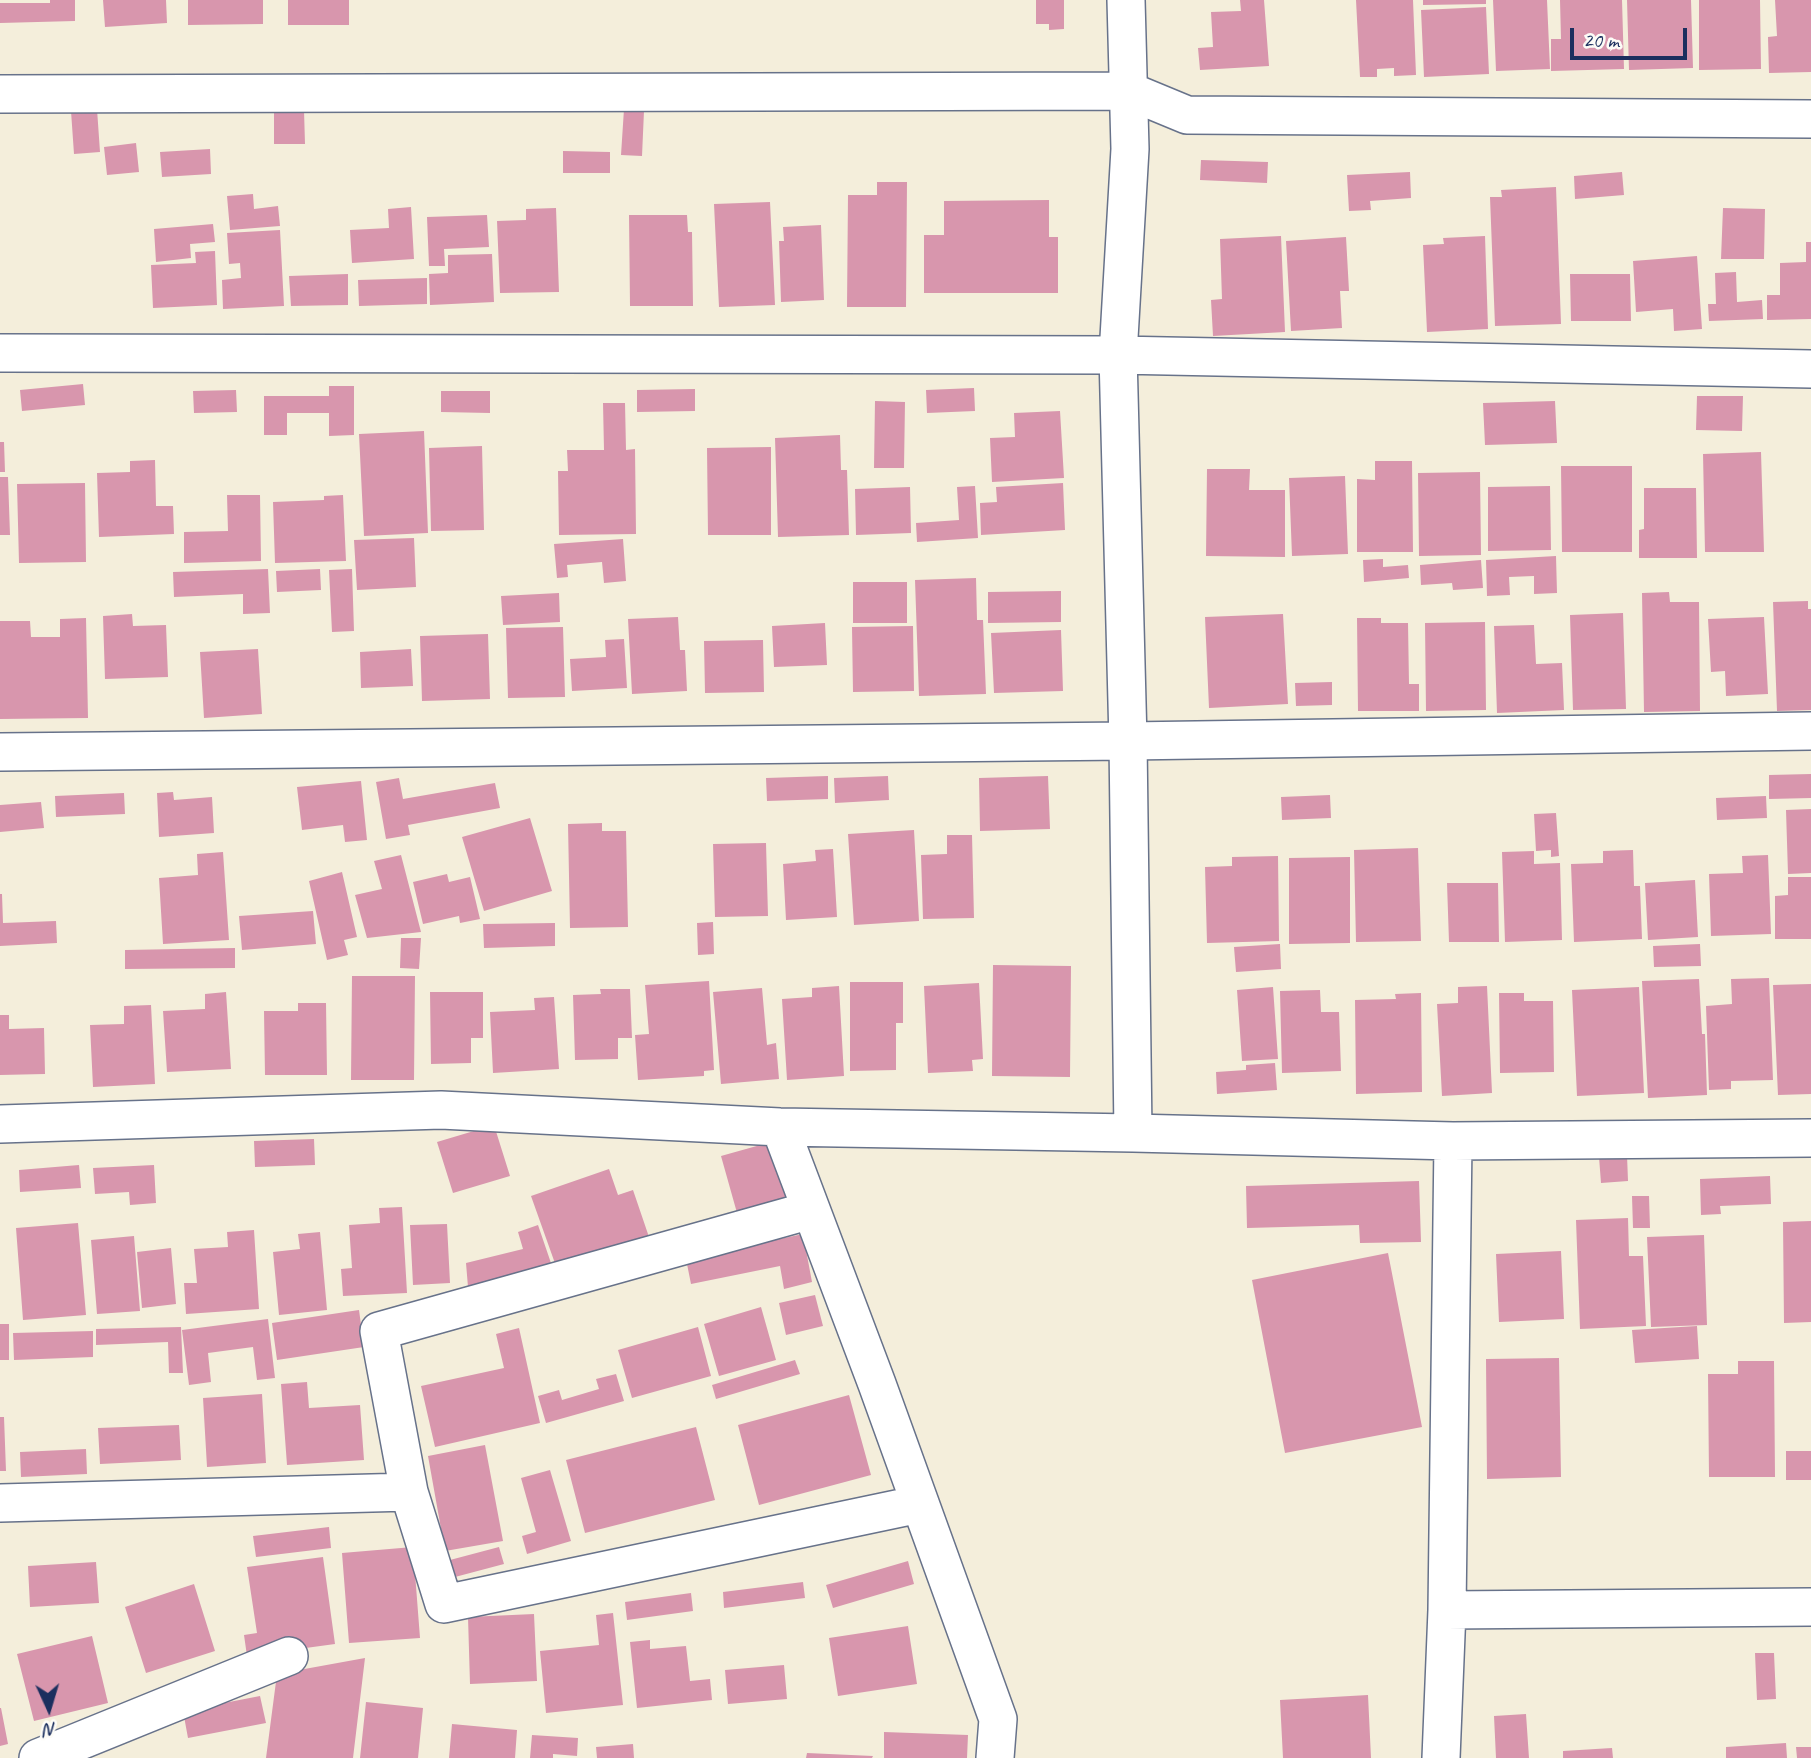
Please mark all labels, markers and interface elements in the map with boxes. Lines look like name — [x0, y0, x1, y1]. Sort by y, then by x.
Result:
scale bar — [1573, 14, 1690, 58]
text: 20 m — [1583, 27, 1619, 53]
north arrow — [14, 1674, 84, 1744]
text: N — [44, 1718, 57, 1742]

